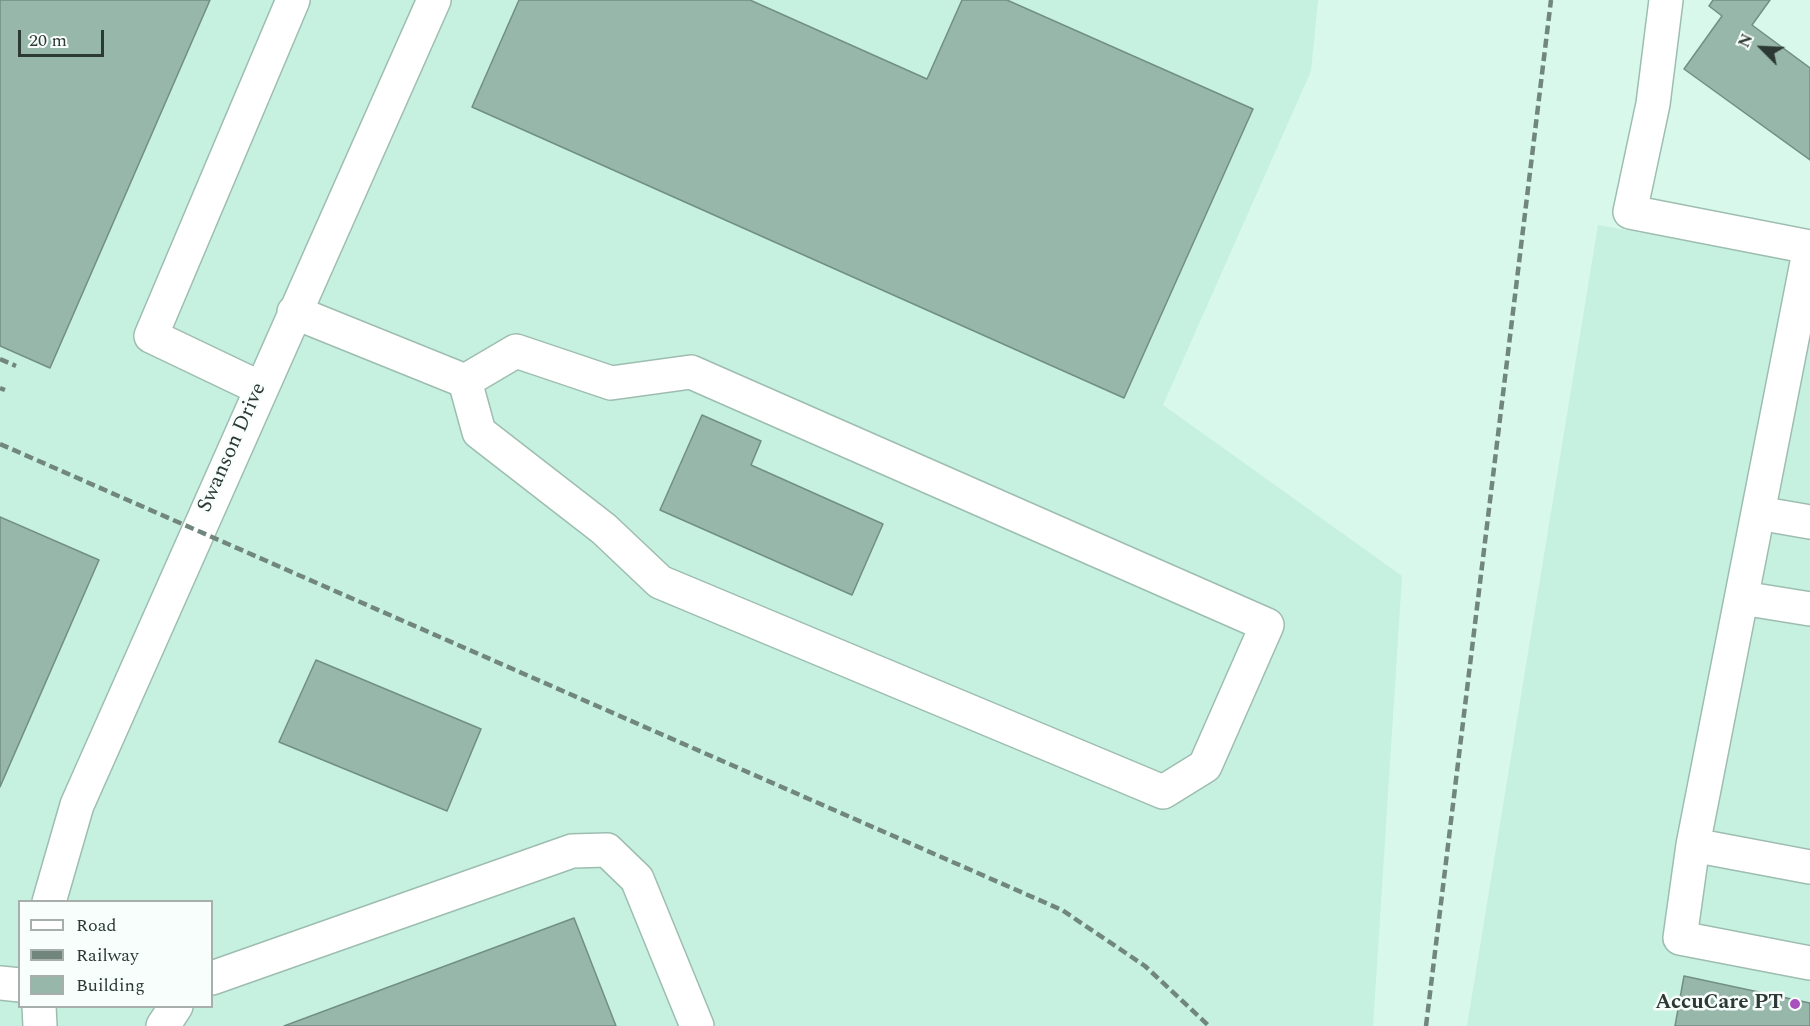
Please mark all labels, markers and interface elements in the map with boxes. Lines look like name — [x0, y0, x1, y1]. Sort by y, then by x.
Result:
scale bar — [21, 18, 106, 56]
north arrow — [1732, 18, 1792, 78]
text: 20 m — [29, 27, 67, 54]
text: N — [1732, 30, 1759, 52]
street label: Swanson Drive — [193, 379, 273, 517]
legend — [18, 900, 213, 1008]
text: Road — [76, 912, 117, 939]
text: Railway — [76, 942, 139, 969]
text: Building — [76, 972, 145, 999]
place label: AccuCare PT — [1655, 991, 1783, 1017]
marker: AccuCare PT — [1788, 997, 1802, 1011]

